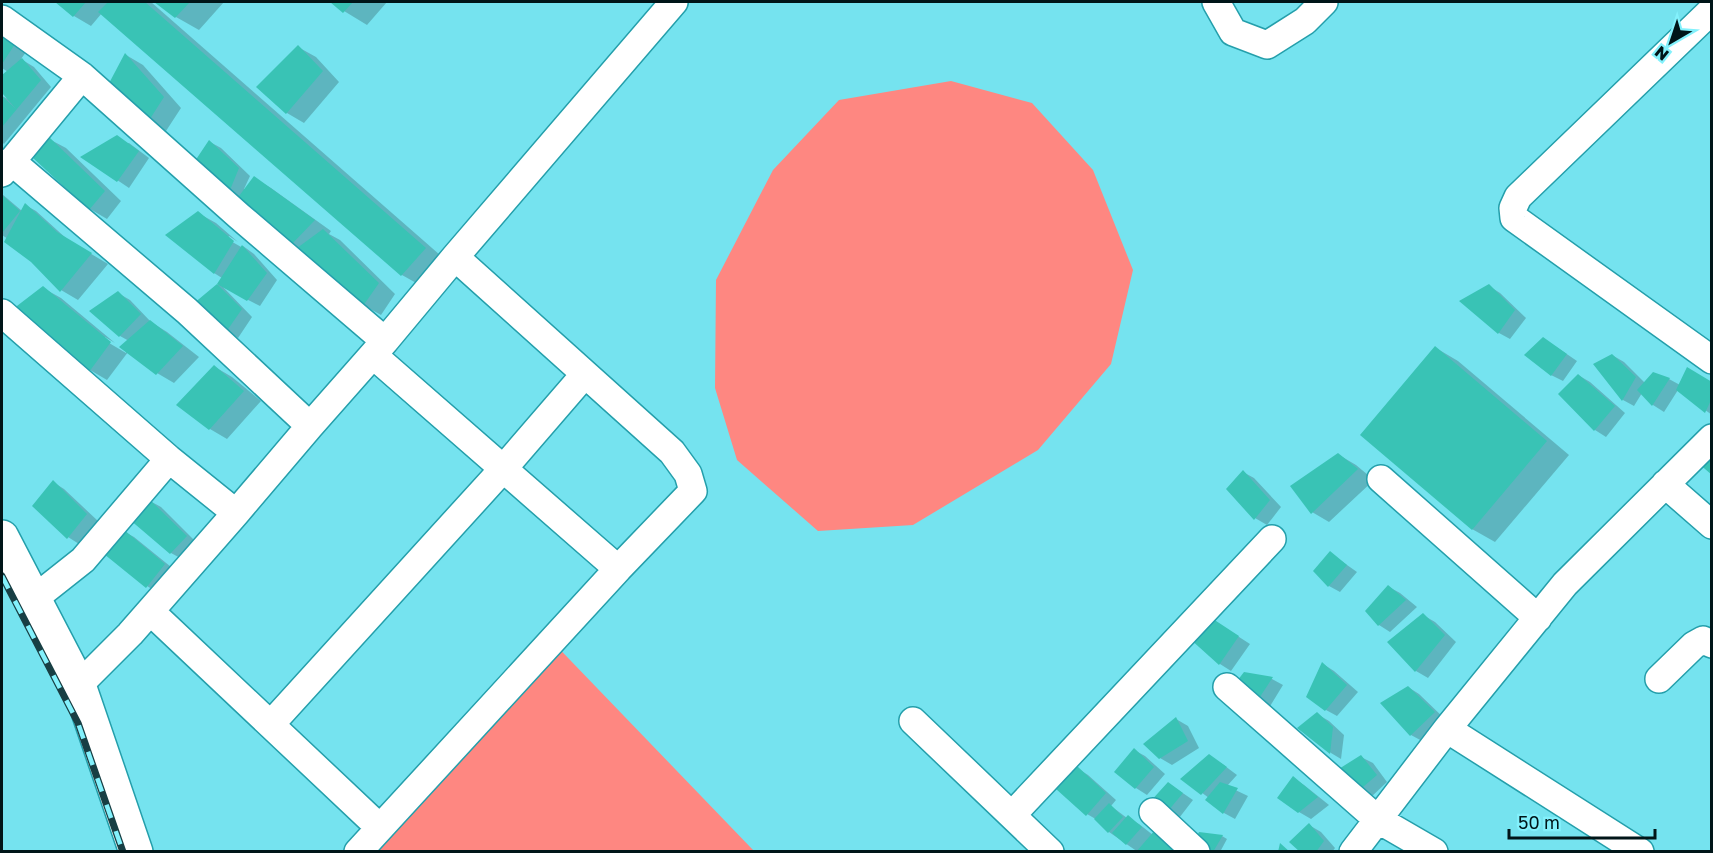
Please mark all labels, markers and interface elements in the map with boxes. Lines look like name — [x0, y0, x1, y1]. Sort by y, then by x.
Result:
north arrow — [1641, 12, 1701, 72]
text: N — [1651, 42, 1673, 65]
scale bar — [1509, 802, 1654, 840]
text: 50 m — [1518, 811, 1560, 833]

